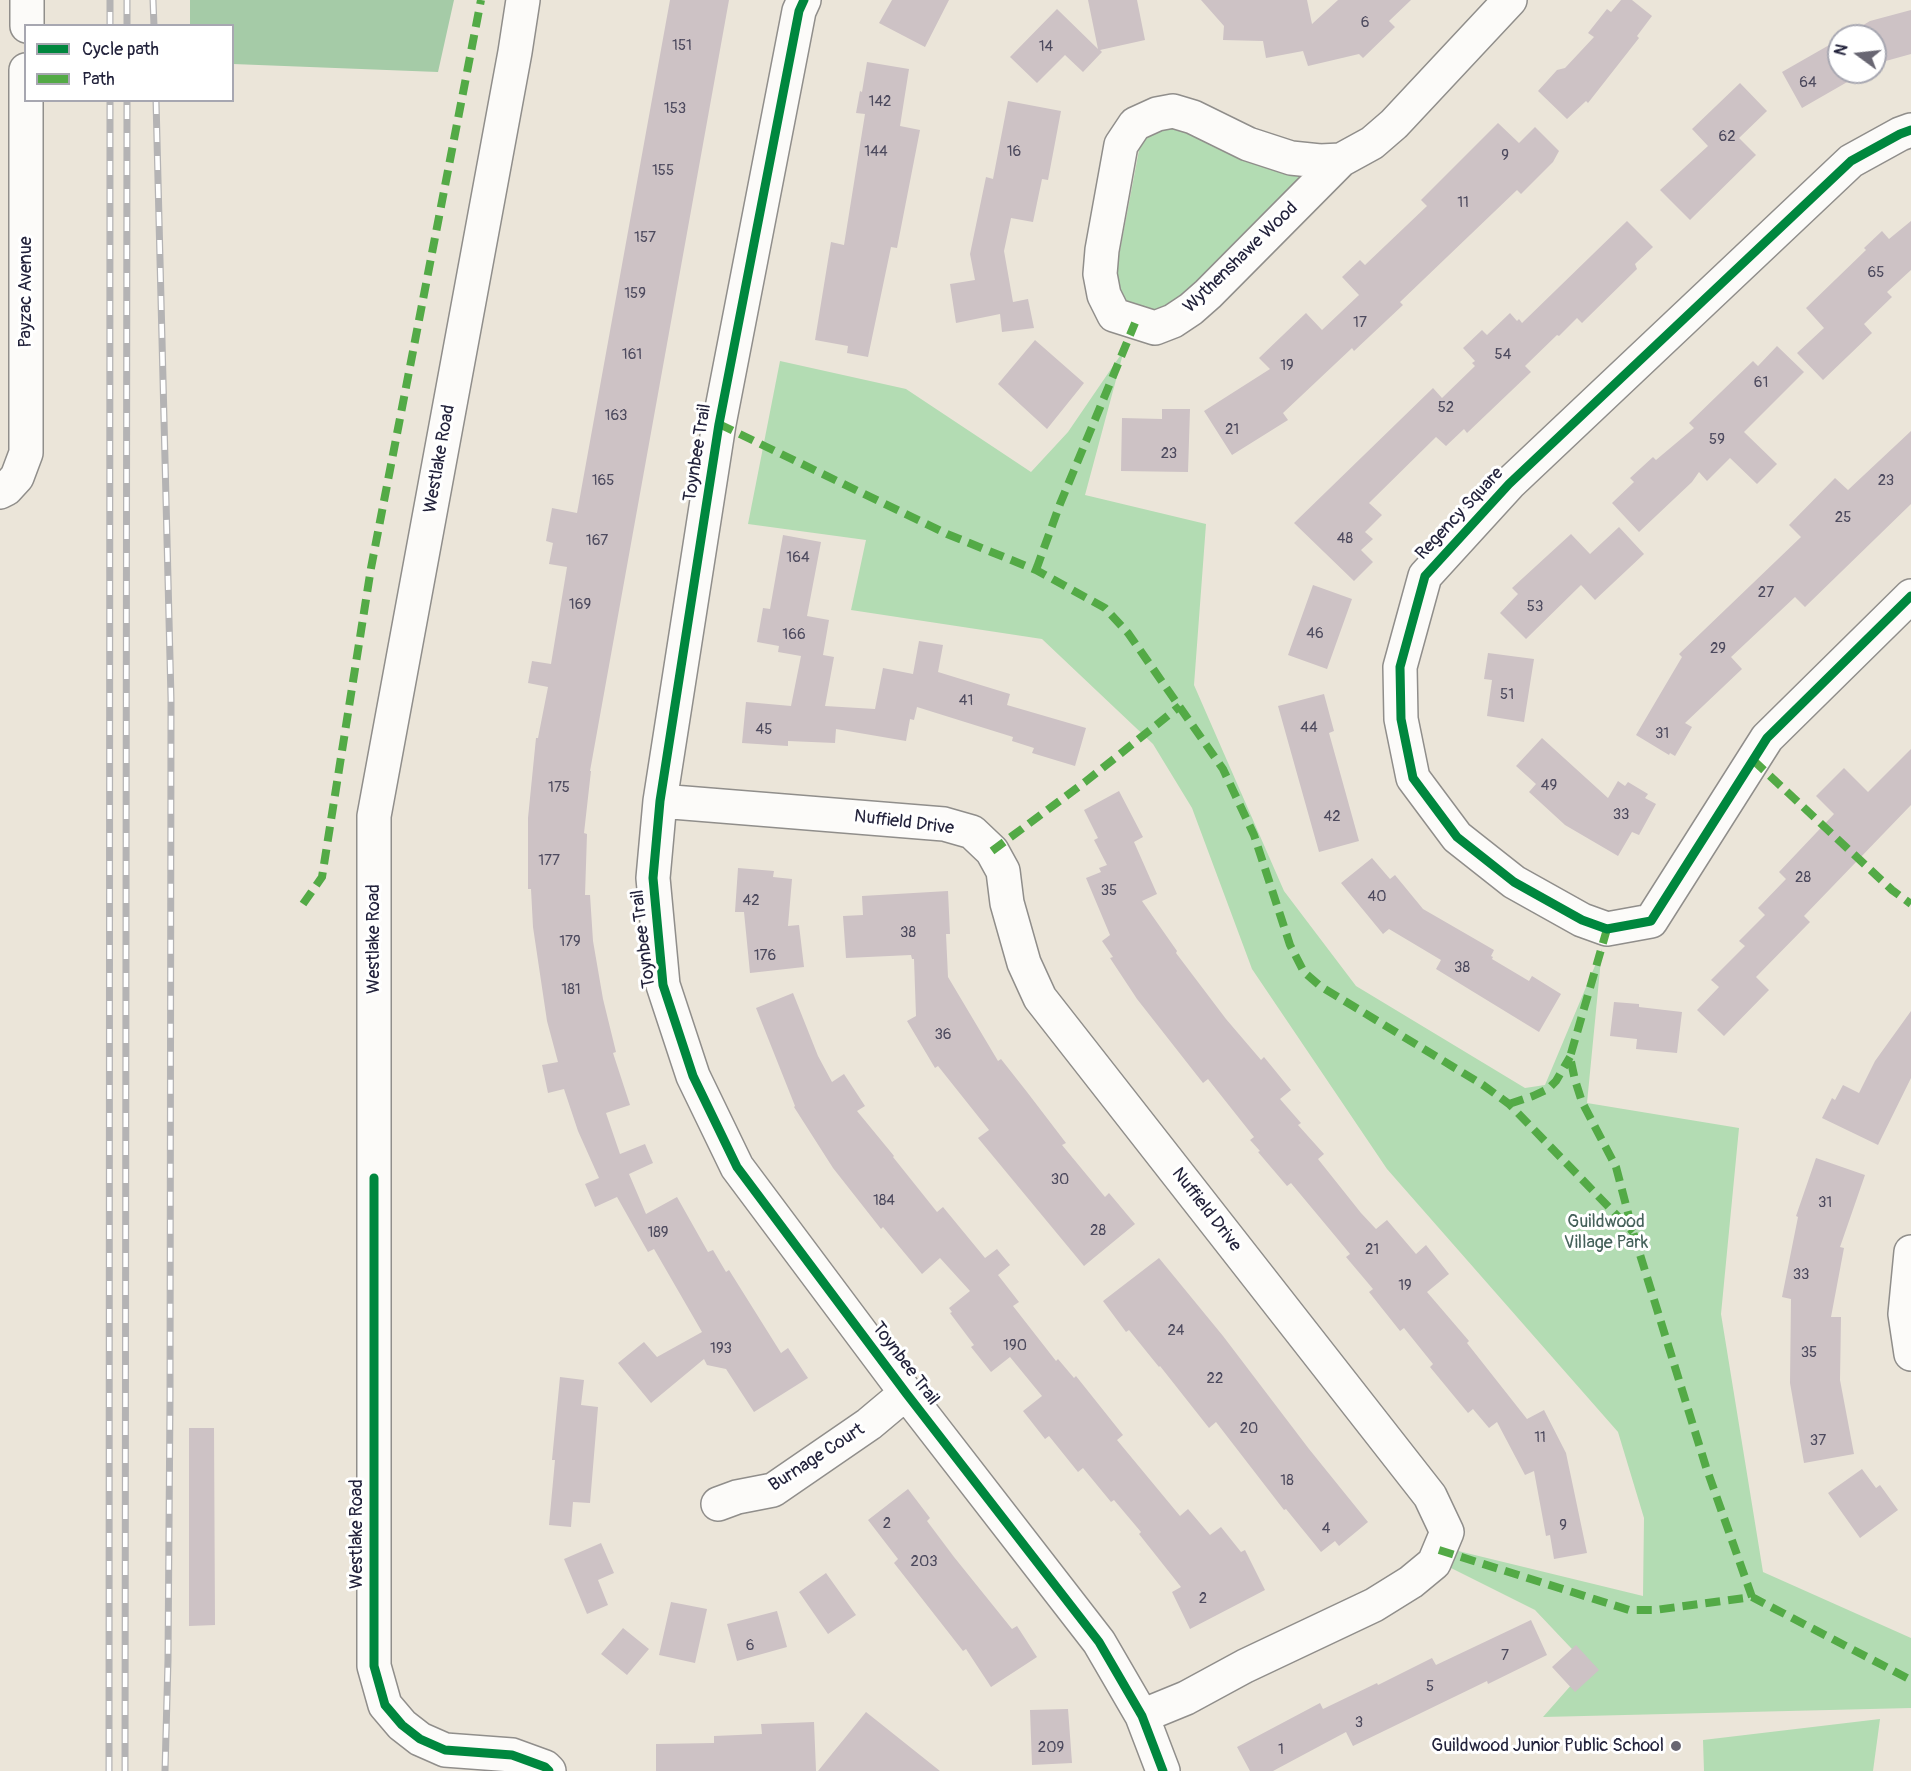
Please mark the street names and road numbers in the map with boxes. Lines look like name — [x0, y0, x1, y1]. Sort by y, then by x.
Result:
street label: Wythenshawe Wood — [1179, 198, 1303, 318]
street label: Payzac Avenue — [15, 236, 37, 348]
street label: Toynbee Trail — [680, 402, 716, 504]
street label: Westlake Road — [420, 403, 460, 515]
street label: Regency Square — [1411, 463, 1509, 565]
street label: Nuffield Drive — [853, 806, 955, 840]
street label: Westlake Road — [363, 884, 385, 994]
street label: Toynbee Trail — [627, 889, 661, 989]
street label: Nuffield Drive — [1167, 1164, 1245, 1256]
street label: Toynbee Trail — [867, 1318, 943, 1410]
street label: Burnage Court — [765, 1419, 869, 1497]
street label: Westlake Road — [346, 1479, 368, 1589]

